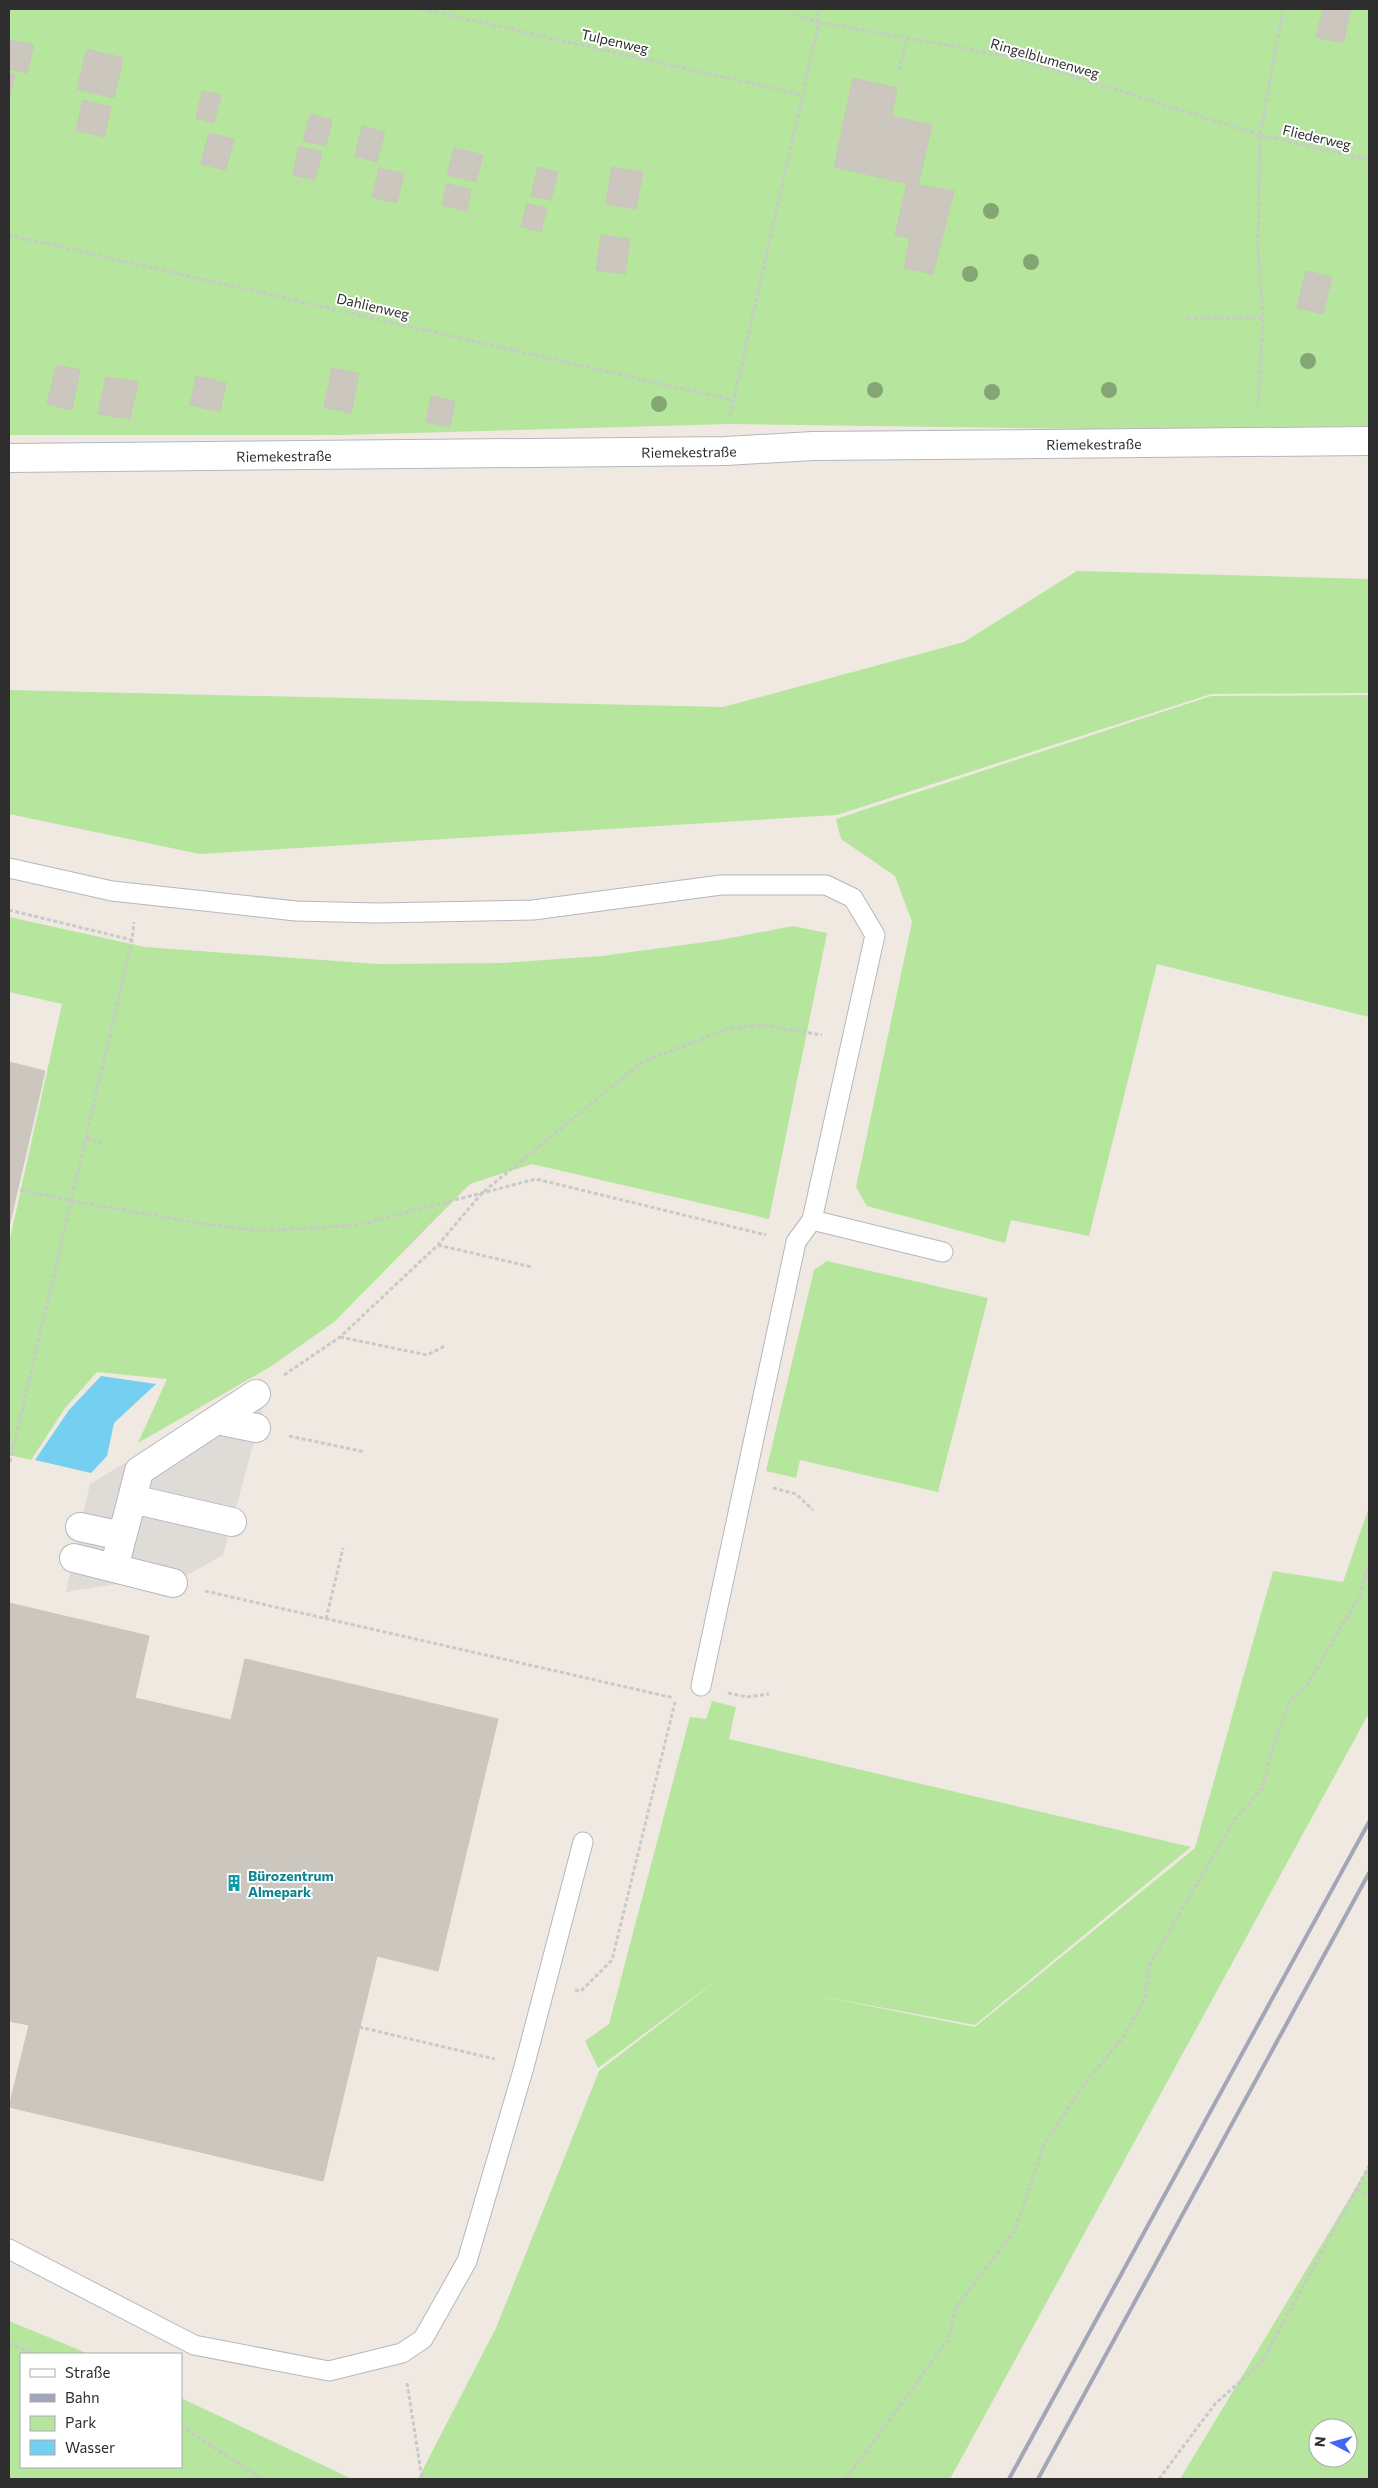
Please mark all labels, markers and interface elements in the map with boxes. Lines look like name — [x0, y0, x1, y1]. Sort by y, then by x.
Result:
street label: Tulpenweg — [580, 25, 651, 57]
street label: Ringelblumenweg — [989, 34, 1102, 82]
street label: Fliederweg — [1281, 121, 1353, 153]
street label: Dahlienweg — [335, 289, 411, 323]
street label: Riemekestraße — [1046, 435, 1142, 452]
street label: Riemekestraße — [641, 442, 737, 460]
street label: Riemekestraße — [236, 446, 332, 464]
place label: Bürozentrum Almepark — [248, 1867, 334, 1900]
building icon: Bürozentrum Almepark — [224, 1873, 244, 1893]
legend — [20, 2353, 182, 2468]
text: Straße — [65, 2363, 111, 2381]
text: Bahn — [65, 2388, 100, 2406]
text: Park — [65, 2413, 96, 2431]
north arrow — [1308, 2418, 1358, 2468]
text: N — [1311, 2435, 1329, 2448]
text: Wasser — [65, 2438, 115, 2456]

